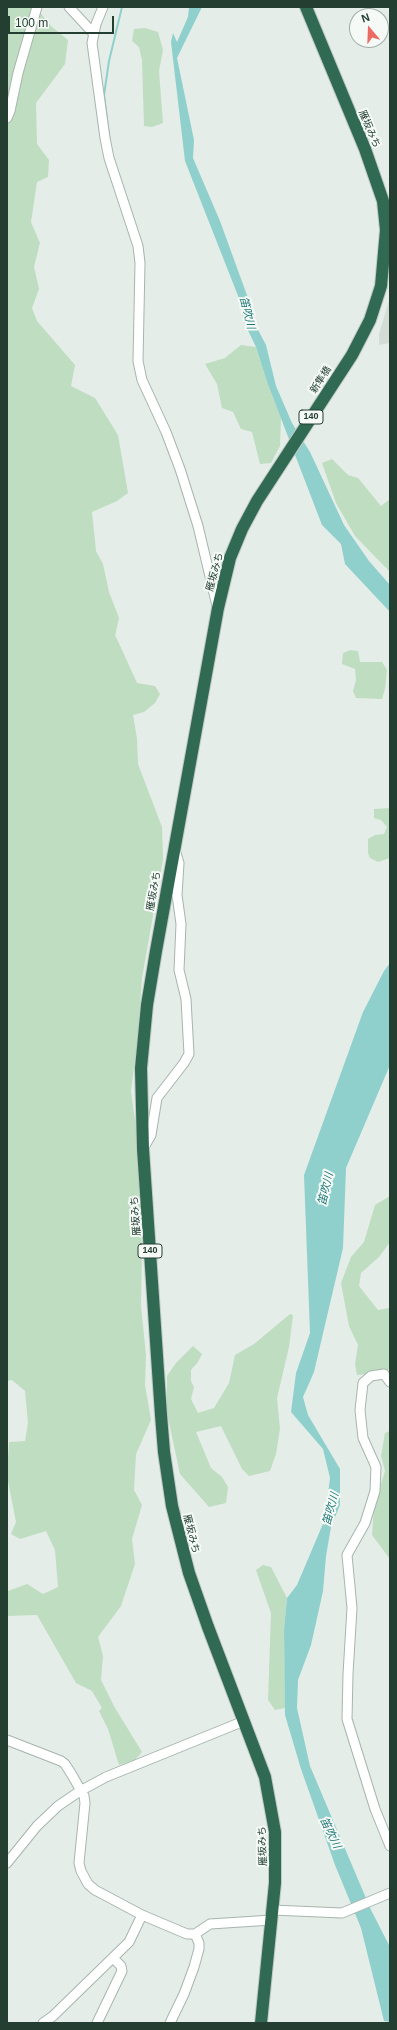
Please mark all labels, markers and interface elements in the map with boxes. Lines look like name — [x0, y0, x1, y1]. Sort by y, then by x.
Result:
scale bar — [10, 8, 116, 34]
north arrow — [349, 8, 389, 48]
text: N — [360, 11, 371, 25]
text: 100 m — [15, 16, 48, 30]
street label: 雁坂みち — [356, 108, 382, 150]
water label: 笛吹川 — [237, 295, 257, 331]
street label: 新隼橋 — [308, 364, 334, 396]
road number: 140 — [299, 410, 323, 424]
street label: 雁坂みち — [204, 551, 226, 593]
street label: 雁坂みち — [145, 870, 163, 912]
water label: 笛吹川 — [316, 1171, 336, 1207]
street label: 雁坂みち — [129, 1196, 143, 1236]
road number: 140 — [138, 1244, 162, 1258]
water label: 笛吹川 — [320, 1491, 342, 1527]
street label: 雁坂みち — [180, 1513, 202, 1555]
water label: 笛吹川 — [317, 1815, 343, 1851]
street label: 雁坂みち — [256, 1826, 270, 1866]

